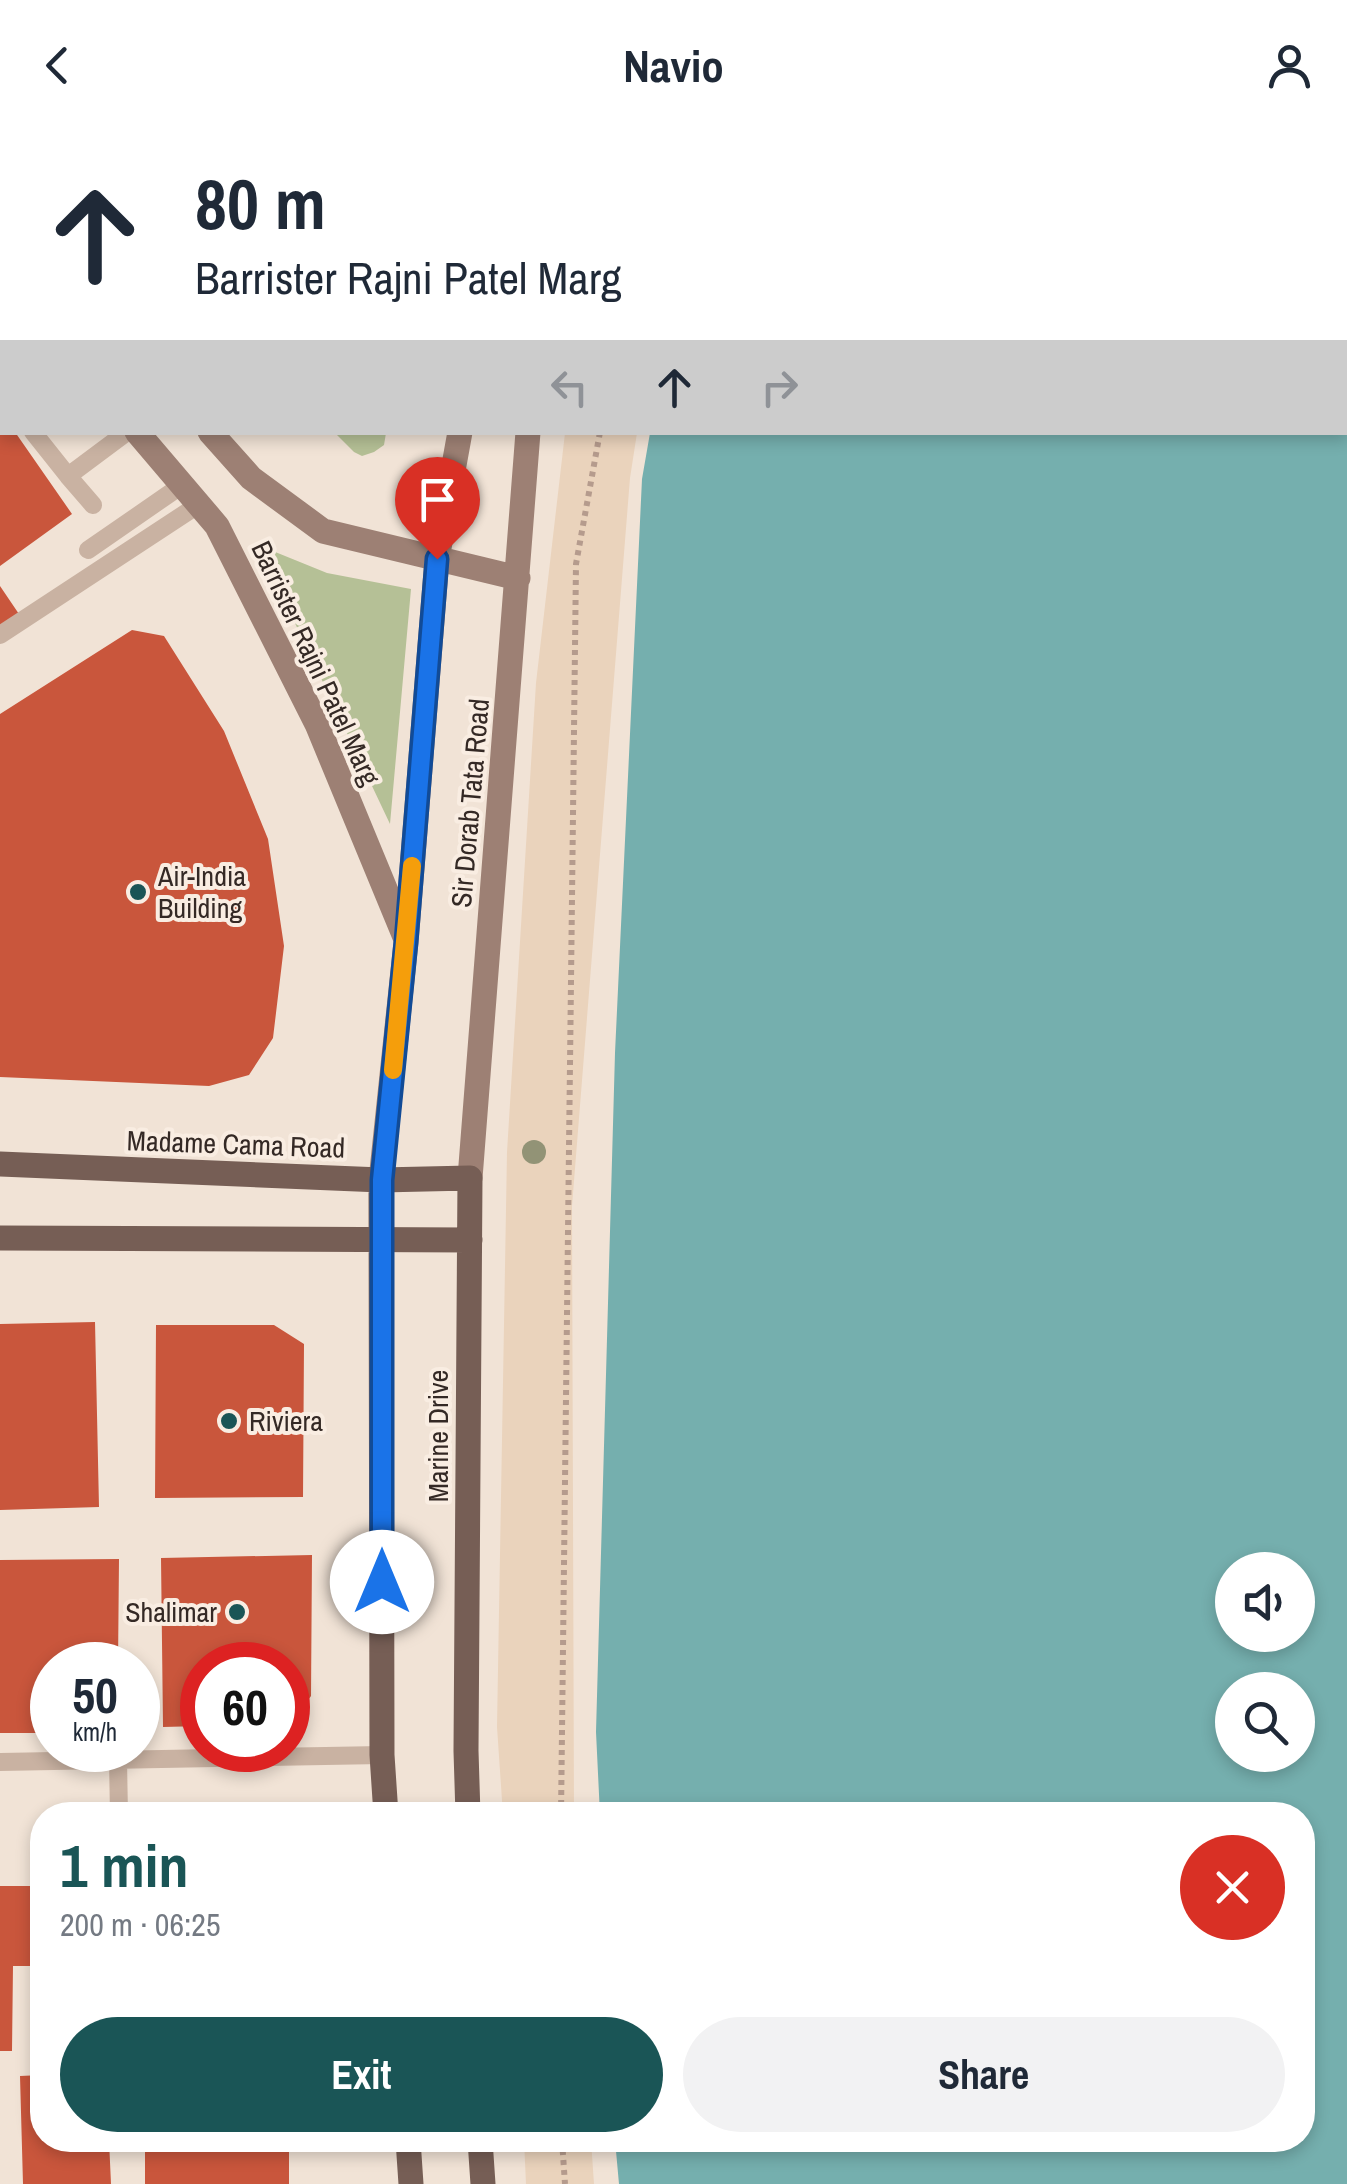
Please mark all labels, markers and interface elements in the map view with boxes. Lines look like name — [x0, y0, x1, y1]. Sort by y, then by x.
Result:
text: Navio — [623, 35, 724, 96]
icon: back — [30, 38, 85, 93]
icon: person — [1262, 38, 1317, 93]
text: 80 m — [195, 157, 326, 251]
icon: ahead — [30, 170, 160, 300]
text: Barrister Rajni Patel Marg — [195, 247, 622, 308]
icon: left — [542, 360, 597, 415]
icon: ahead — [647, 360, 702, 415]
icon: right — [752, 360, 807, 415]
pin — [395, 457, 480, 560]
icon: arrive — [410, 472, 465, 527]
street label: Barrister Rajni Patel Marg — [243, 535, 389, 792]
street label: Sir Dorab Tata Road — [442, 697, 498, 909]
place label: Air-India Building — [157, 857, 246, 927]
marker: Air-India Building — [127, 881, 149, 903]
street label: Madame Cama Road — [126, 1121, 346, 1167]
street label: Marine Drive — [419, 1370, 457, 1502]
place label: Riviera — [249, 1402, 323, 1440]
marker: Riviera — [218, 1410, 240, 1432]
position arrow — [330, 1530, 434, 1634]
map controls — [1215, 1552, 1315, 1772]
button: sound — [1215, 1552, 1315, 1652]
place label: Shalimar — [125, 1593, 217, 1631]
marker: Shalimar — [226, 1601, 248, 1623]
speed limit sign: 60 — [180, 1642, 310, 1772]
text: 50 — [72, 1661, 118, 1729]
button: search — [1215, 1672, 1315, 1772]
text: km/h — [73, 1715, 117, 1749]
text: 1 min — [60, 1825, 189, 1906]
button: close — [1180, 1835, 1285, 1940]
text: 200 m · 06:25 — [60, 1903, 220, 1946]
button: Exit — [60, 2017, 663, 2132]
button: Share — [683, 2017, 1285, 2132]

